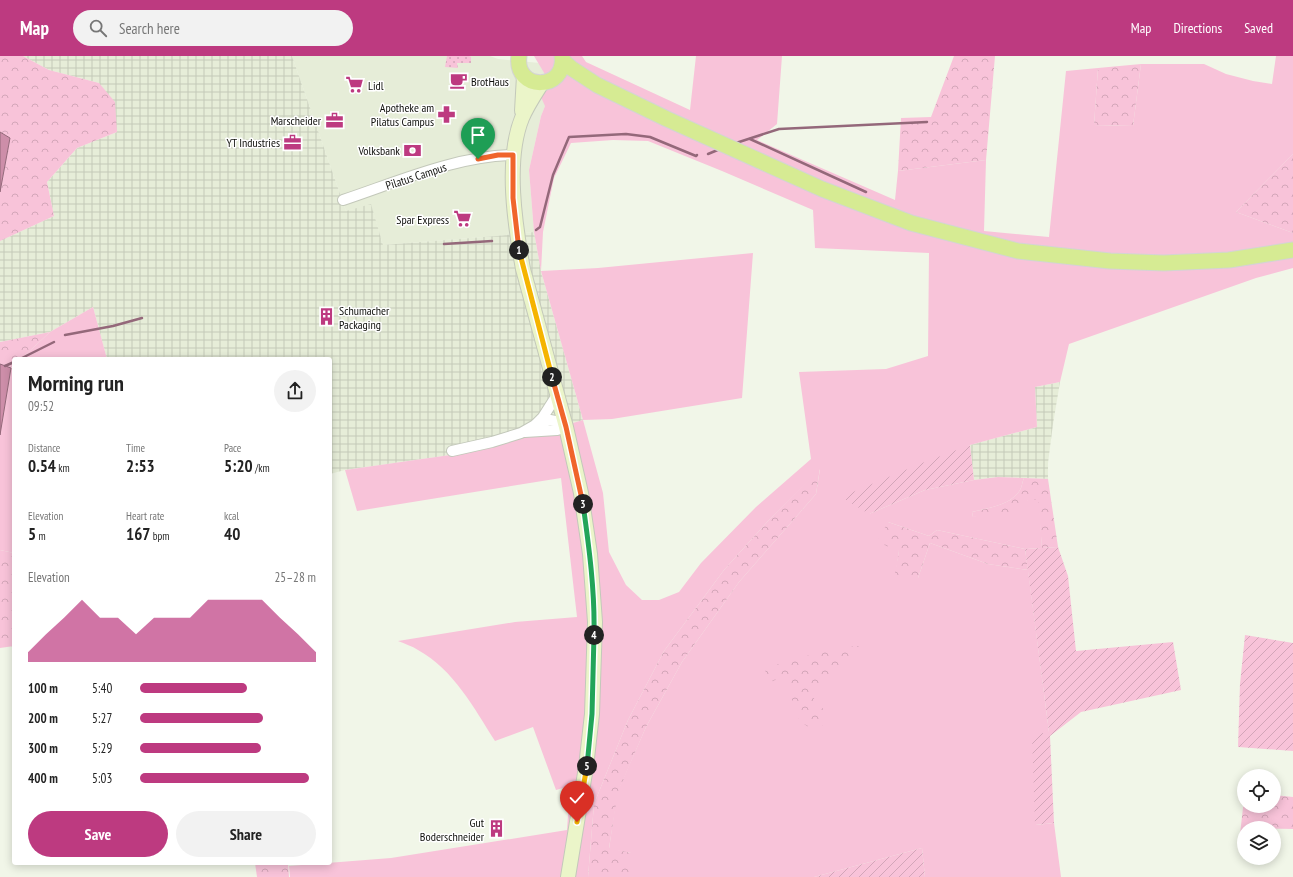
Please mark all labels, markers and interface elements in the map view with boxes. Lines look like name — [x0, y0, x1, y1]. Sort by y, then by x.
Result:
search box — [73, 10, 353, 46]
text: Map — [20, 16, 49, 40]
icon: search — [87, 17, 109, 39]
text: Search here — [119, 19, 180, 38]
text: Map — [1131, 19, 1151, 37]
text: Directions — [1173, 19, 1222, 37]
text: Saved — [1244, 19, 1273, 37]
cafe icon: BrotHaus — [448, 71, 468, 91]
place label: BrotHaus — [471, 74, 509, 89]
supermarket icon: Lidl — [345, 75, 365, 95]
place label: Lidl — [368, 78, 384, 93]
place label: Apotheke am Pilatus Campus — [371, 100, 434, 129]
pharmacy icon: Apotheke am Pilatus Campus — [437, 104, 457, 124]
office icon: Marscheider — [324, 110, 344, 130]
place label: Marscheider — [271, 113, 322, 128]
pin — [461, 118, 495, 159]
icon: arrive — [467, 124, 489, 146]
office icon: YT Industries — [283, 132, 303, 152]
place label: YT Industries — [227, 135, 280, 150]
bank icon: Volksbank — [403, 140, 423, 160]
place label: Volksbank — [357, 143, 400, 158]
street label: Pilatus Campus — [384, 159, 448, 193]
supermarket icon: Spar Express — [452, 209, 472, 229]
place label: Spar Express — [396, 212, 449, 227]
pin: 1 — [509, 240, 529, 260]
text: 1 — [516, 243, 522, 257]
place label: Schumacher Packaging — [339, 303, 390, 332]
building icon: Schumacher Packaging — [316, 307, 336, 327]
pin: 2 — [542, 367, 562, 387]
text: Morning run — [28, 369, 124, 397]
button: share — [274, 370, 316, 412]
text: 2 — [549, 370, 555, 384]
text: 09:52 — [28, 398, 54, 415]
text: Distance — [28, 441, 60, 455]
text: Time — [126, 441, 145, 455]
text: Pace — [224, 441, 241, 455]
text: 0.54 — [28, 455, 56, 477]
text: 2:53 — [126, 455, 155, 477]
text: 5:20 — [224, 455, 253, 477]
text: km — [56, 461, 70, 475]
text: /km — [253, 461, 270, 475]
pin: 3 — [573, 494, 593, 514]
text: 3 — [580, 497, 586, 511]
text: Elevation — [28, 509, 63, 523]
text: Heart rate — [126, 509, 164, 523]
text: kcal — [224, 509, 239, 523]
text: 5 — [28, 523, 36, 545]
text: 167 — [126, 523, 150, 545]
text: 40 — [224, 523, 240, 545]
text: m — [36, 529, 46, 543]
text: bpm — [150, 529, 169, 543]
text: Elevation — [28, 569, 70, 586]
text: 25–28 m — [274, 569, 316, 586]
pin: 4 — [584, 625, 604, 645]
text: 4 — [591, 628, 597, 642]
text: 100 m — [28, 680, 58, 697]
text: 5:40 — [92, 680, 112, 697]
text: 200 m — [28, 710, 58, 727]
text: 5:27 — [92, 710, 112, 727]
text: 300 m — [28, 740, 58, 757]
text: 5:29 — [92, 740, 112, 757]
pin: 5 — [577, 756, 597, 776]
text: 5 — [584, 759, 590, 773]
map controls — [1237, 769, 1281, 865]
button: locate — [1237, 769, 1281, 813]
text: 400 m — [28, 770, 58, 787]
text: 5:03 — [92, 770, 112, 787]
pin — [560, 781, 594, 822]
icon: check — [566, 787, 588, 809]
button: Save — [28, 811, 168, 857]
button: Share — [176, 811, 316, 857]
place label: Gut Boderschneider — [420, 815, 485, 844]
building icon: Gut Boderschneider — [487, 819, 507, 839]
button: layers — [1237, 821, 1281, 865]

